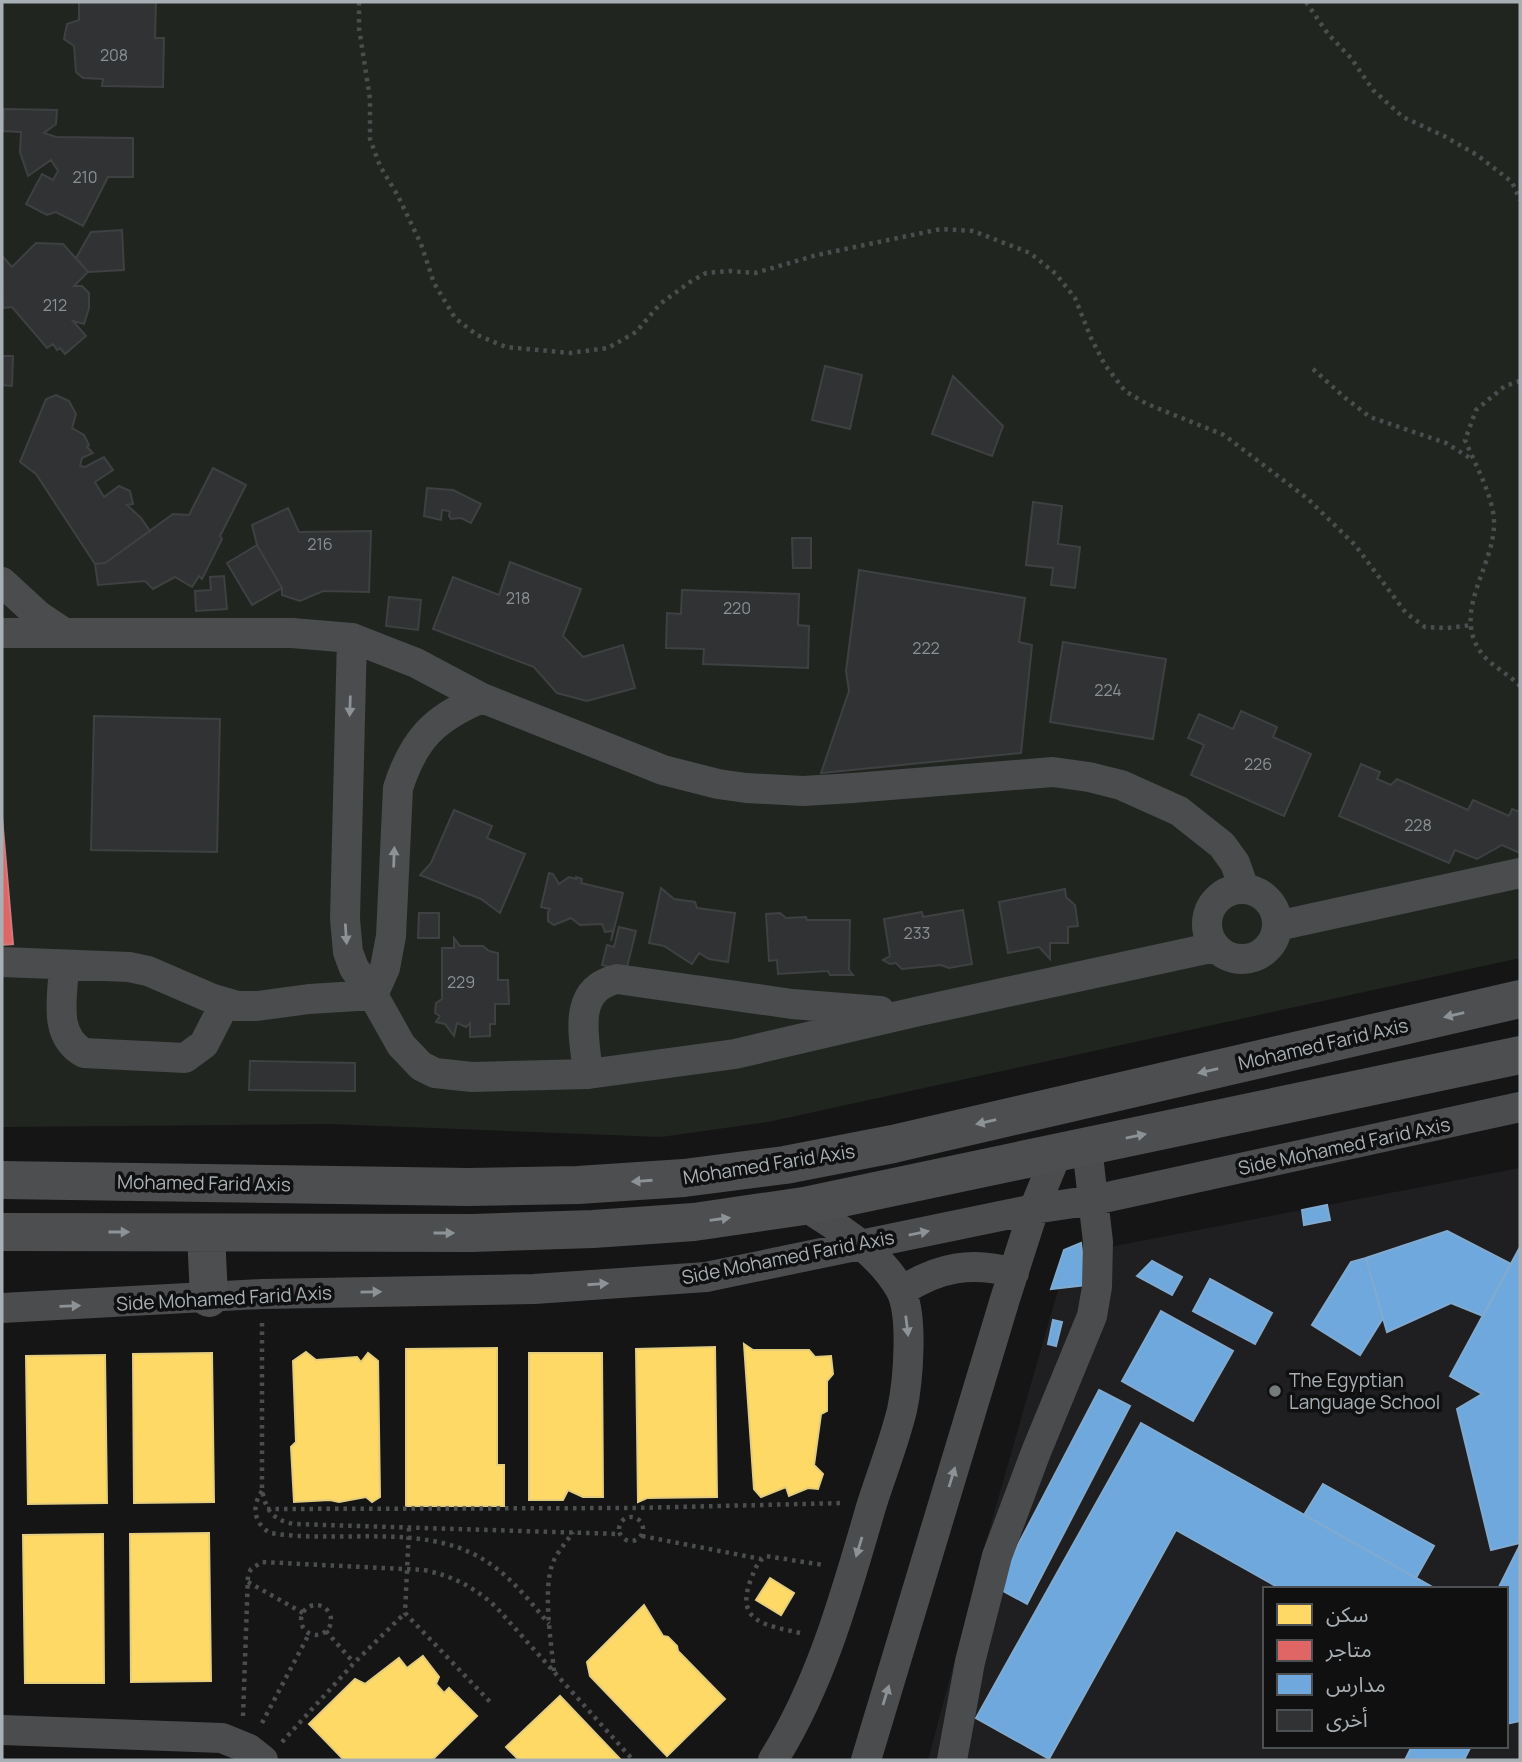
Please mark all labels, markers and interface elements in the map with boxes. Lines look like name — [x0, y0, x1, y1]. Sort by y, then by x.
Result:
house number: 208 — [100, 44, 128, 66]
house number: 210 — [72, 166, 98, 188]
house number: 212 — [43, 294, 67, 316]
house number: 216 — [307, 533, 333, 555]
house number: 218 — [506, 587, 530, 609]
house number: 220 — [723, 597, 751, 619]
house number: 222 — [912, 637, 940, 659]
house number: 224 — [1094, 679, 1122, 701]
one-way arrow — [345, 696, 356, 718]
house number: 226 — [1244, 753, 1272, 775]
house number: 228 — [1404, 814, 1432, 836]
one-way arrow — [389, 845, 400, 867]
house number: 233 — [904, 922, 930, 944]
one-way arrow — [340, 923, 351, 945]
house number: 229 — [447, 971, 475, 993]
one-way arrow — [1443, 1009, 1465, 1020]
street label: Mohamed Farid Axis — [1235, 1012, 1411, 1076]
one-way arrow — [1197, 1066, 1219, 1077]
street label: Side Mohamed Farid Axis — [1236, 1111, 1452, 1181]
one-way arrow — [975, 1117, 997, 1128]
one-way arrow — [1125, 1131, 1147, 1142]
street label: Mohamed Farid Axis — [681, 1138, 857, 1190]
street label: Mohamed Farid Axis — [117, 1168, 291, 1198]
one-way arrow — [631, 1176, 653, 1187]
one-way arrow — [710, 1213, 732, 1224]
street label: Side Mohamed Farid Axis — [679, 1224, 897, 1290]
one-way arrow — [108, 1226, 130, 1238]
one-way arrow — [434, 1227, 456, 1239]
one-way arrow — [908, 1227, 930, 1238]
street label: Side Mohamed Farid Axis — [115, 1279, 333, 1317]
one-way arrow — [587, 1279, 609, 1290]
one-way arrow — [360, 1286, 382, 1297]
one-way arrow — [59, 1300, 81, 1311]
one-way arrow — [902, 1316, 913, 1338]
place label: The Egyptian Language School — [1289, 1367, 1440, 1415]
marker: The Egyptian Language School — [1267, 1383, 1283, 1399]
one-way arrow — [947, 1466, 957, 1487]
one-way arrow — [854, 1537, 864, 1558]
legend — [1263, 1587, 1508, 1748]
text: سكن — [1326, 1600, 1368, 1628]
text: متاجر — [1325, 1635, 1372, 1663]
text: مدارس — [1326, 1670, 1386, 1698]
one-way arrow — [882, 1684, 892, 1705]
text: أخرى — [1326, 1705, 1368, 1733]

